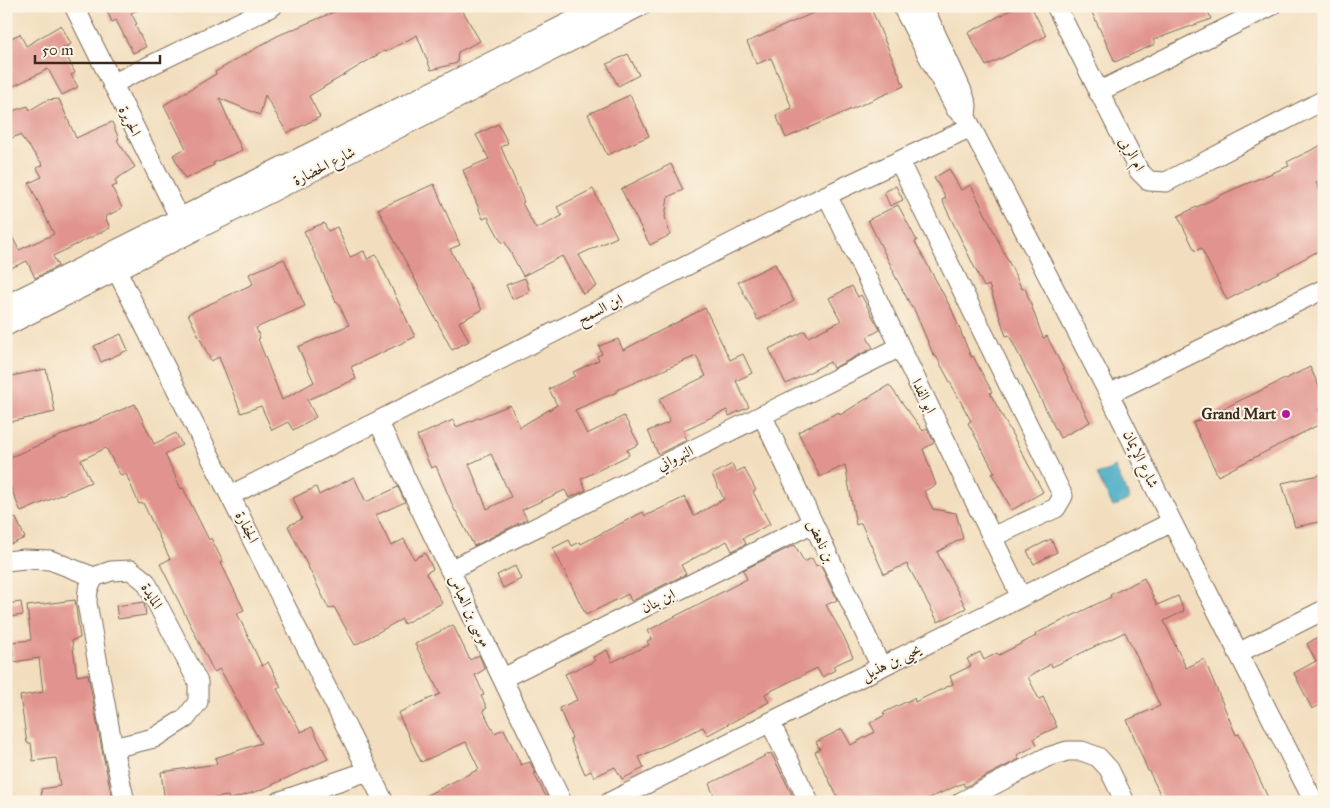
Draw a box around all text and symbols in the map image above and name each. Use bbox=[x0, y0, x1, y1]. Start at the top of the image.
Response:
scale bar bbox=[35, 32, 160, 64]
text: 50 m bbox=[42, 41, 74, 59]
street label: الحريرة bbox=[114, 103, 145, 140]
street label: ام الربى bbox=[1112, 134, 1149, 176]
street label: شارع الحضارة bbox=[290, 143, 360, 193]
street label: ابن السمح bbox=[574, 290, 628, 333]
street label: ابو الفدا bbox=[908, 376, 940, 416]
place label: Grand Mart bbox=[1201, 405, 1277, 423]
marker: Grand Mart bbox=[1280, 408, 1292, 420]
street label: شارع الإيمان bbox=[1116, 427, 1163, 493]
street label: النهرواني bbox=[654, 442, 697, 477]
street label: الجفارة bbox=[231, 508, 263, 546]
street label: بن ناهض bbox=[802, 517, 839, 566]
street label: موسى بن العباس bbox=[443, 572, 495, 651]
street label: المايدة bbox=[137, 580, 167, 612]
street label: ابن بنان bbox=[638, 585, 678, 617]
street label: يحيى بن هذيل bbox=[858, 640, 926, 688]

